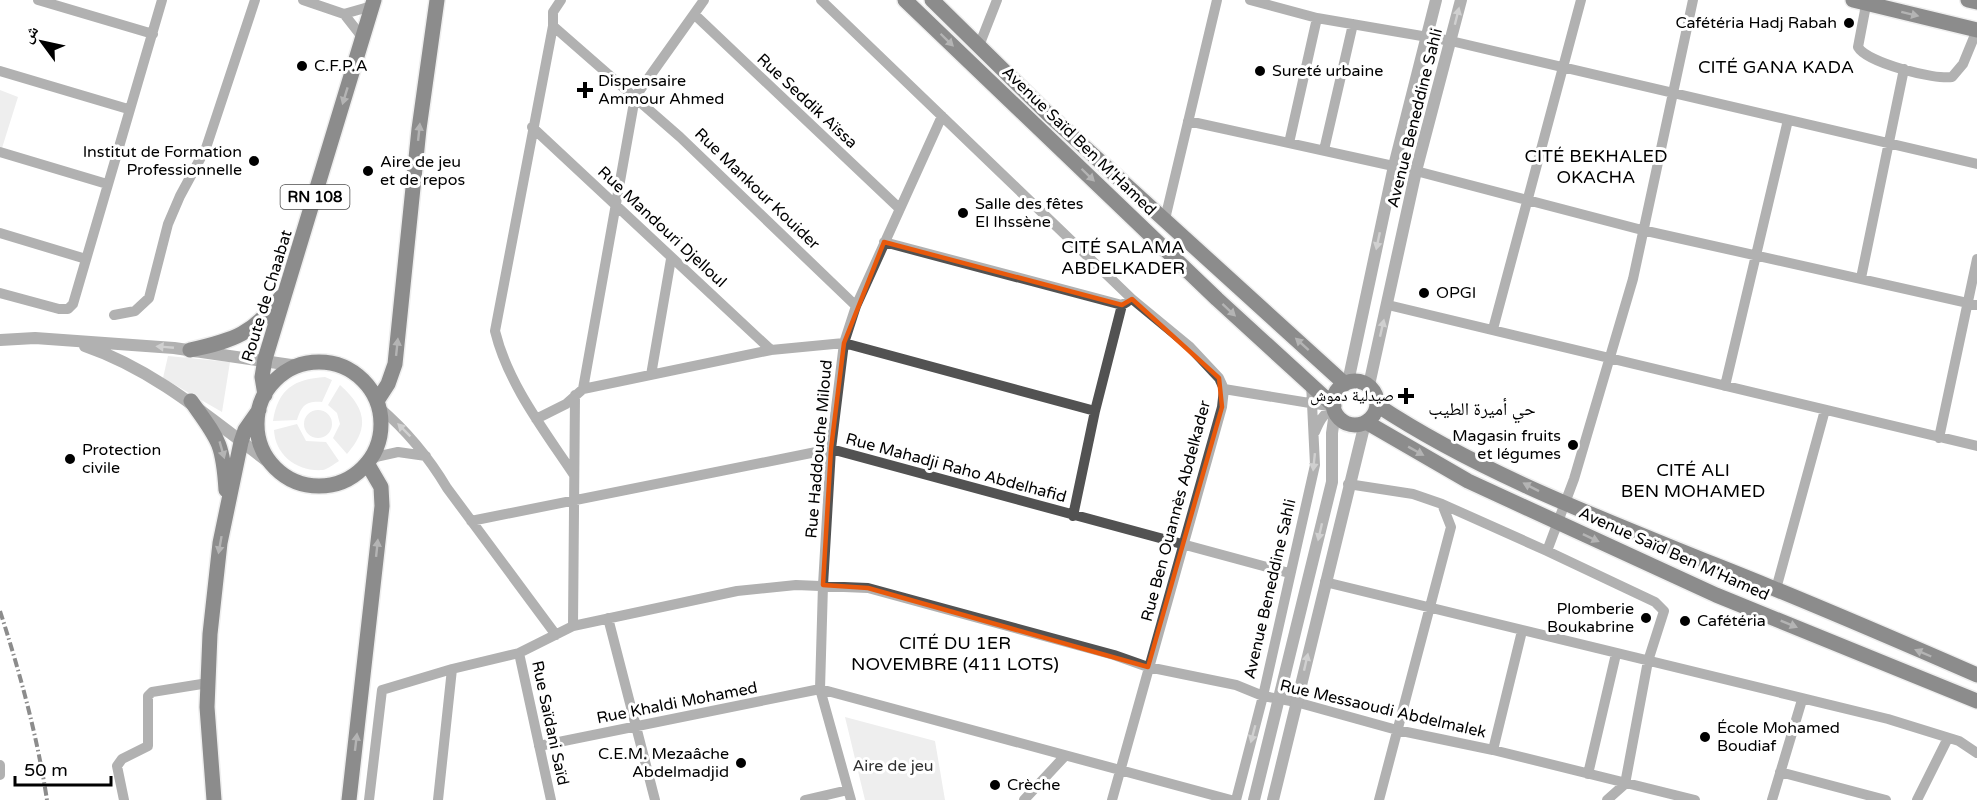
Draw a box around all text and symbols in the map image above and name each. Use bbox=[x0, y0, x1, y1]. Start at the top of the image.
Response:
one-way arrow bbox=[1453, 7, 1462, 25]
one-way arrow bbox=[1901, 9, 1919, 19]
north arrow bbox=[12, 12, 72, 72]
place label: Cafétéria Hadj Rabah bbox=[1675, 13, 1837, 33]
marker: Cafétéria Hadj Rabah bbox=[1842, 16, 1856, 30]
text: ش bbox=[17, 22, 43, 47]
street label: Avenue Beneddine Sahli bbox=[1383, 26, 1447, 210]
one-way arrow bbox=[940, 33, 954, 47]
street label: Rue Seddik Aïssa bbox=[752, 49, 862, 153]
place label: C.F.P.A bbox=[314, 56, 368, 76]
district label: CITÉ GANA KADA bbox=[1698, 56, 1854, 78]
marker: C.F.P.A bbox=[295, 59, 309, 73]
place label: Sureté urbaine bbox=[1272, 61, 1383, 81]
street label: Avenue Saïd Ben M'Hamed bbox=[998, 62, 1160, 220]
marker: Sureté urbaine bbox=[1253, 64, 1267, 78]
place label: Dispensaire Ammour Ahmed bbox=[598, 71, 724, 109]
marker: Dispensaire Ammour Ahmed bbox=[576, 81, 594, 99]
one-way arrow bbox=[340, 87, 349, 105]
one-way arrow bbox=[414, 123, 423, 142]
street label: Rue Mankour Kouider bbox=[690, 124, 824, 255]
place label: Institut de Formation Professionnelle bbox=[83, 142, 242, 180]
district label: CITÉ BEKHALED OKACHA bbox=[1524, 145, 1668, 188]
place label: Aire de jeu et de repos bbox=[380, 152, 465, 190]
marker: Institut de Formation Professionnelle bbox=[247, 154, 261, 168]
street label: Rue Mandouri Djelloul bbox=[593, 162, 731, 292]
marker: Aire de jeu et de repos bbox=[361, 164, 375, 178]
one-way arrow bbox=[1081, 168, 1096, 182]
road number: RN 108 bbox=[280, 185, 350, 209]
place label: Salle des fêtes El Ihssène bbox=[975, 194, 1083, 232]
marker: Salle des fêtes El Ihssène bbox=[956, 206, 970, 220]
street label: Route de Chaabat bbox=[237, 227, 297, 365]
one-way arrow bbox=[1373, 231, 1382, 250]
district label: CITÉ SALAMA ABDELKADER bbox=[1061, 236, 1185, 279]
place label: OPGI bbox=[1436, 283, 1476, 303]
marker: OPGI bbox=[1417, 286, 1431, 300]
one-way arrow bbox=[1222, 303, 1237, 317]
one-way arrow bbox=[1378, 319, 1387, 338]
one-way arrow bbox=[392, 338, 402, 357]
one-way arrow bbox=[1295, 338, 1310, 351]
one-way arrow bbox=[155, 342, 174, 352]
street label: Rue Haddouche Miloud bbox=[801, 359, 837, 539]
place label: صيدلية دموش bbox=[1310, 386, 1394, 406]
marker: صيدلية دموش bbox=[1399, 389, 1413, 403]
street label: Rue Ben Ouannès Abdelkader bbox=[1137, 397, 1215, 624]
district label: حي أميرة الطيب bbox=[1428, 398, 1536, 424]
one-way arrow bbox=[398, 423, 412, 437]
place label: Magasin fruits et légumes bbox=[1452, 426, 1561, 464]
street label: Rue Mahadji Raho Abdelhafid bbox=[843, 429, 1069, 507]
marker: Magasin fruits et légumes bbox=[1566, 438, 1580, 452]
place label: Protection civile bbox=[82, 440, 161, 478]
one-way arrow bbox=[217, 441, 227, 459]
one-way arrow bbox=[1408, 446, 1424, 457]
marker: Protection civile bbox=[63, 452, 77, 466]
one-way arrow bbox=[1309, 453, 1319, 472]
district label: CITÉ ALI BEN MOHAMED bbox=[1621, 459, 1765, 502]
one-way arrow bbox=[1522, 483, 1539, 492]
street label: Avenue Beneddine Sahli bbox=[1240, 497, 1300, 681]
street label: Avenue Saïd Ben M'Hamed bbox=[1576, 503, 1772, 605]
one-way arrow bbox=[1315, 523, 1324, 542]
one-way arrow bbox=[1582, 533, 1599, 542]
one-way arrow bbox=[215, 535, 224, 554]
one-way arrow bbox=[373, 539, 382, 558]
place label: Plomberie Boukabrine bbox=[1547, 599, 1634, 637]
marker: Plomberie Boukabrine bbox=[1639, 611, 1653, 625]
place label: Cafétéria bbox=[1697, 611, 1766, 631]
marker: Cafétéria bbox=[1678, 614, 1692, 628]
one-way arrow bbox=[1780, 620, 1798, 629]
district label: CITÉ DU 1ER NOVEMBRE (411 LOTS) bbox=[851, 632, 1059, 675]
one-way arrow bbox=[1914, 648, 1932, 657]
one-way arrow bbox=[1302, 652, 1312, 671]
street label: Rue Saïdani Saïd bbox=[527, 659, 573, 787]
street label: Rue Messaoudi Abdelmalek bbox=[1278, 675, 1488, 743]
street label: Rue Khaldi Mohamed bbox=[595, 678, 759, 728]
place label: École Mohamed Boudiaf bbox=[1717, 718, 1840, 756]
one-way arrow bbox=[1248, 725, 1258, 744]
marker: École Mohamed Boudiaf bbox=[1698, 730, 1712, 744]
one-way arrow bbox=[351, 732, 361, 751]
place label: C.E.M. Mezaâche Abdelmadjid bbox=[598, 744, 729, 782]
scale bar bbox=[15, 749, 111, 787]
marker: C.E.M. Mezaâche Abdelmadjid bbox=[734, 756, 748, 770]
park label: Aire de jeu bbox=[852, 756, 934, 776]
text: 50 m bbox=[24, 759, 68, 781]
place label: Crèche bbox=[1007, 775, 1060, 795]
marker: Crèche bbox=[988, 778, 1002, 792]

